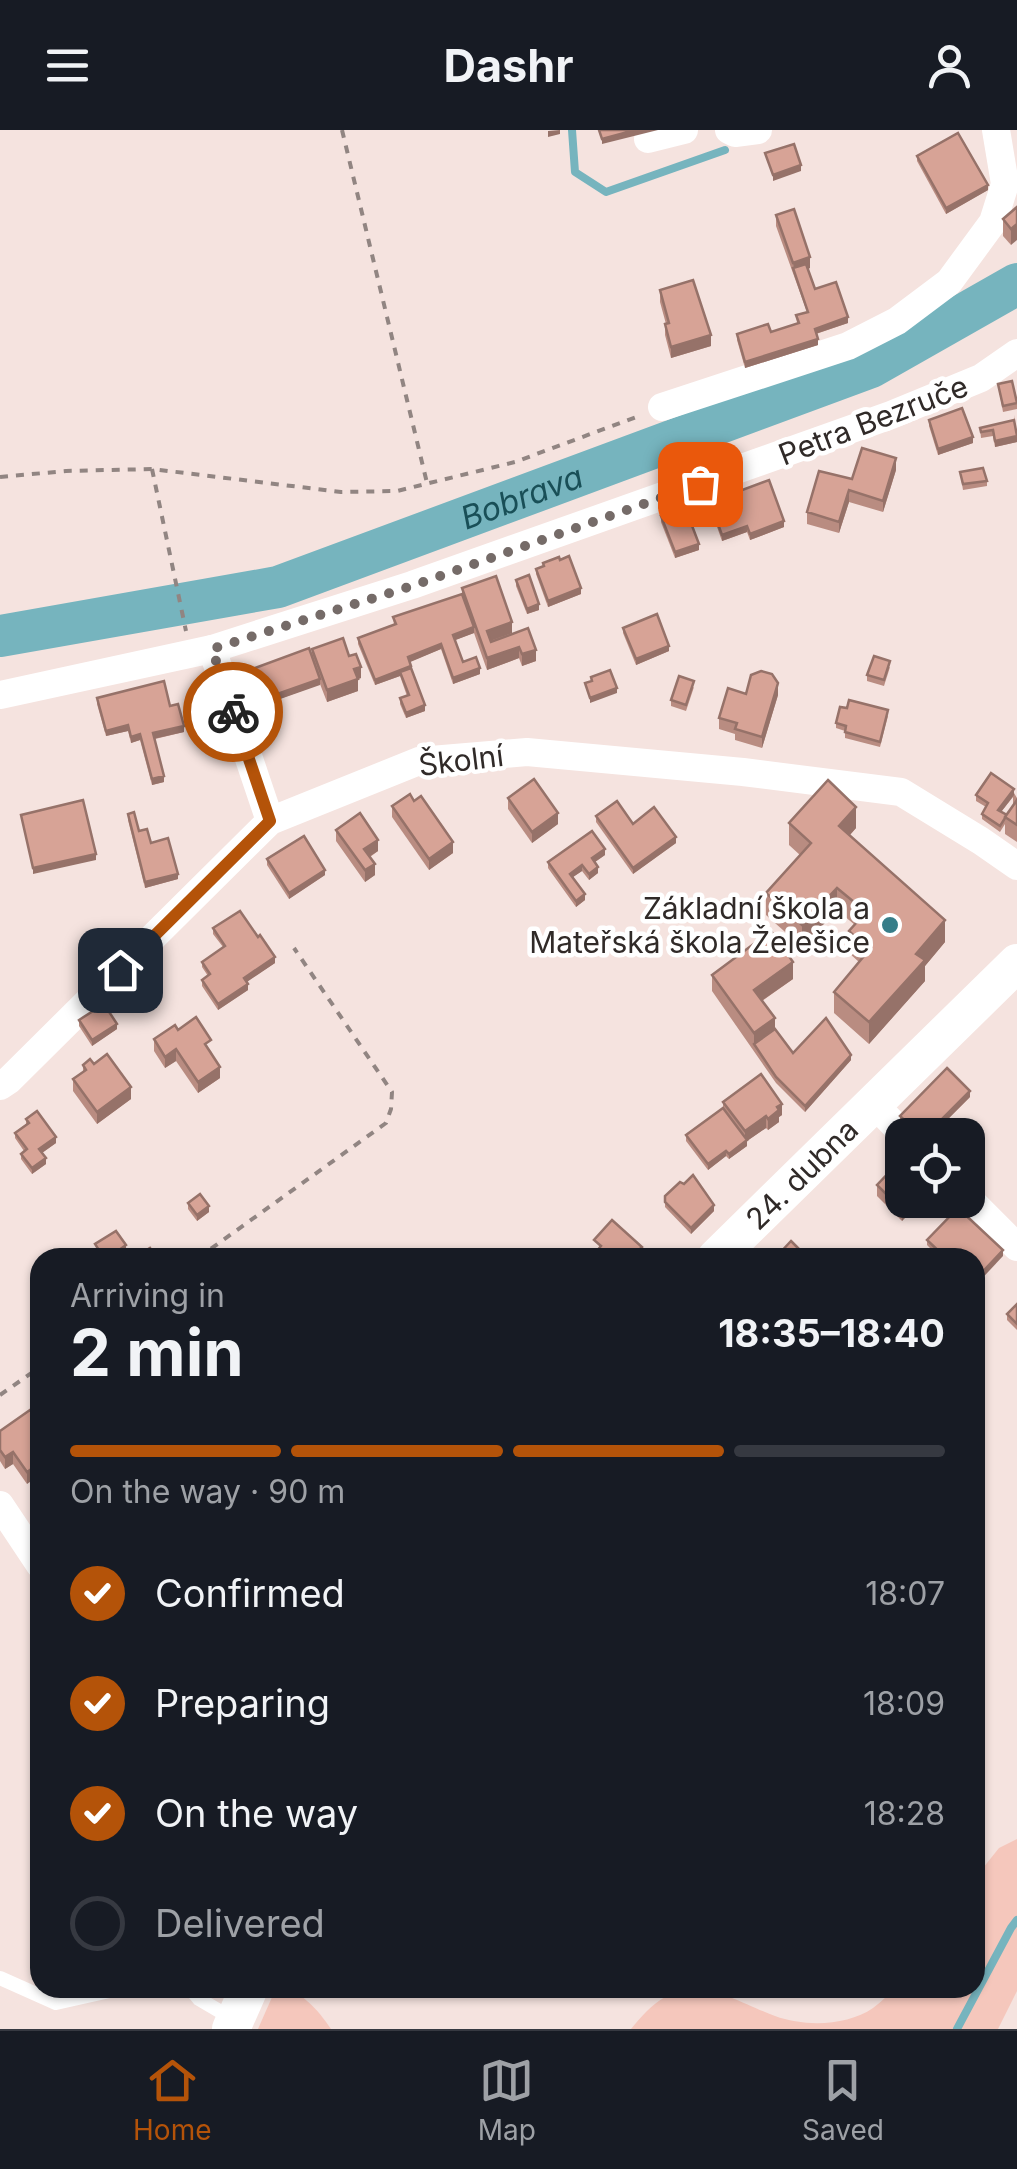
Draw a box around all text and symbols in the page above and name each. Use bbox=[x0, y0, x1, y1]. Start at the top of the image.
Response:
icon: menu bbox=[40, 38, 95, 93]
text: Dashr bbox=[443, 38, 574, 93]
icon: person bbox=[922, 38, 977, 93]
street label: Petra Bezruče bbox=[773, 367, 973, 473]
pin bbox=[658, 442, 743, 527]
water label: Bobrava bbox=[455, 456, 588, 537]
icon: bag bbox=[673, 457, 728, 512]
courier bbox=[183, 662, 283, 762]
icon: bike bbox=[206, 685, 261, 740]
street label: Školní bbox=[416, 737, 506, 783]
place label: Základní škola a Mateřská škola Želešice bbox=[529, 890, 870, 960]
marker: Základní škola a Mateřská škola Želešice bbox=[879, 914, 901, 936]
pin bbox=[78, 928, 163, 1013]
icon: home bbox=[93, 943, 148, 998]
street label: 24. dubna bbox=[738, 1111, 865, 1237]
map controls bbox=[885, 1118, 985, 1218]
button: locate bbox=[885, 1118, 985, 1218]
text: Arriving in bbox=[70, 1276, 225, 1315]
text: 18:35–18:40 bbox=[718, 1310, 945, 1356]
text: 2 min bbox=[70, 1313, 244, 1392]
text: On the way · 90 m bbox=[70, 1472, 345, 1511]
icon: check bbox=[70, 1566, 125, 1621]
text: Confirmed bbox=[155, 1570, 345, 1616]
text: 18:07 bbox=[865, 1574, 945, 1613]
icon: check bbox=[70, 1676, 125, 1731]
text: Preparing bbox=[155, 1680, 330, 1726]
text: 18:09 bbox=[863, 1684, 945, 1723]
icon: check bbox=[70, 1786, 125, 1841]
text: On the way bbox=[155, 1790, 358, 1836]
text: 18:28 bbox=[864, 1794, 945, 1833]
text: Delivered bbox=[155, 1900, 325, 1946]
tab: Home bbox=[133, 2053, 212, 2147]
tab: Map bbox=[478, 2053, 536, 2147]
tab: Saved bbox=[802, 2053, 884, 2147]

